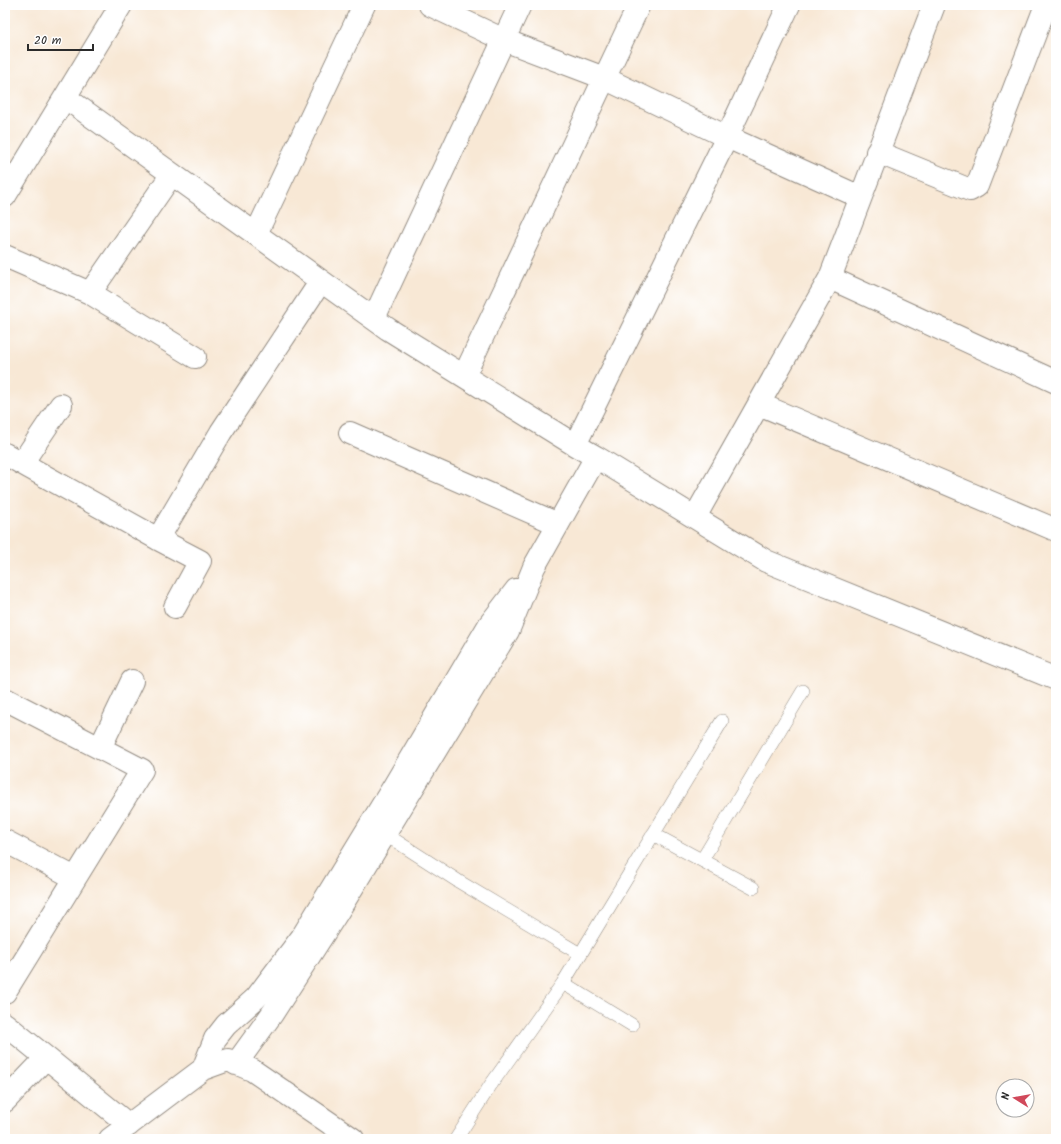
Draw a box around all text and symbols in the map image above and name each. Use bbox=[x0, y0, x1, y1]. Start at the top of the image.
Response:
scale bar bbox=[28, 26, 93, 52]
text: 20 m bbox=[34, 31, 62, 50]
north arrow bbox=[995, 1078, 1035, 1118]
text: N bbox=[997, 1091, 1016, 1101]

